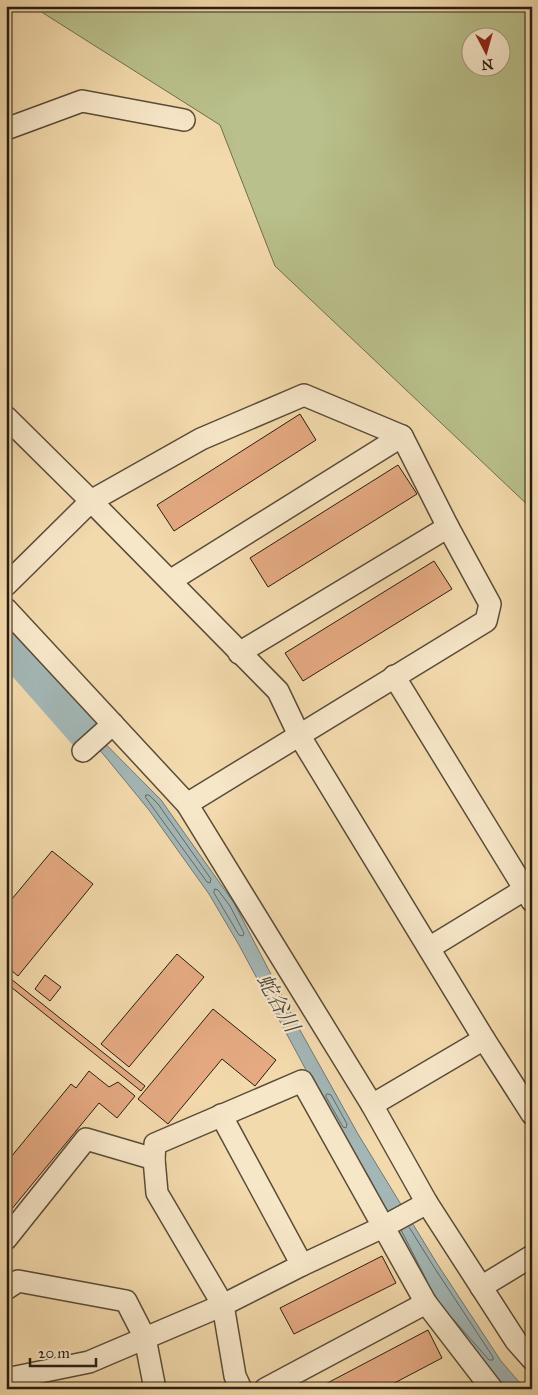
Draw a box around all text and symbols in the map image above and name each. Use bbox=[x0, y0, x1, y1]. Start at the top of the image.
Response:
north arrow bbox=[460, 28, 510, 78]
text: N bbox=[480, 55, 494, 74]
water label: 蛇谷川 bbox=[251, 969, 306, 1039]
scale bar bbox=[30, 1335, 96, 1367]
text: 20 m bbox=[38, 1344, 70, 1362]

